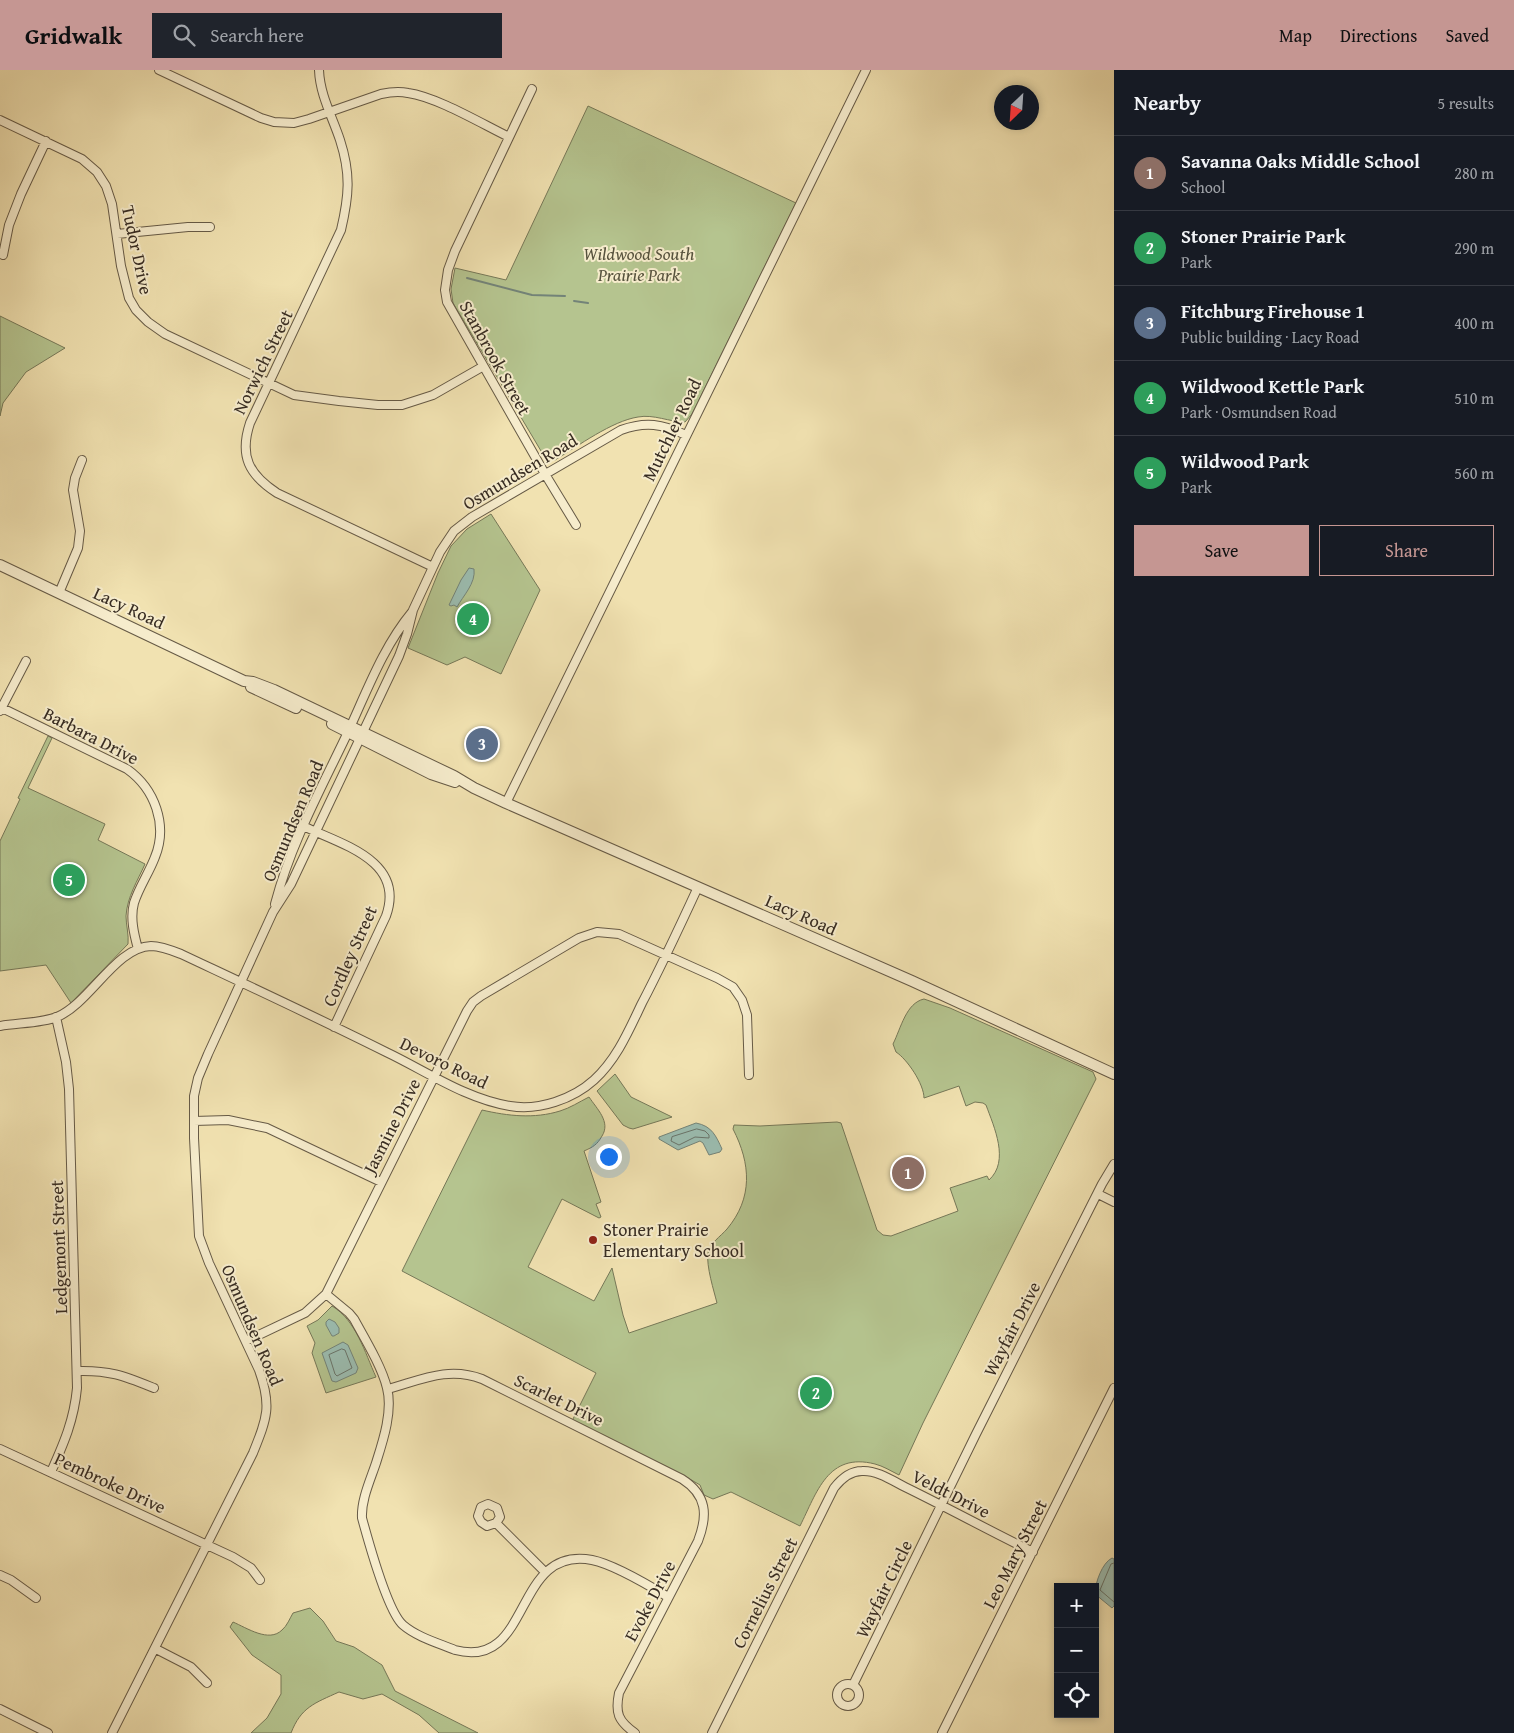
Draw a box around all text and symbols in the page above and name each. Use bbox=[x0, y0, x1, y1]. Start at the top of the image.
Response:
search box bbox=[152, 13, 502, 58]
text: Gridwalk bbox=[25, 18, 122, 53]
icon: search bbox=[170, 21, 198, 49]
text: Search here bbox=[210, 21, 304, 49]
text: Map bbox=[1279, 22, 1312, 49]
text: Directions bbox=[1340, 22, 1417, 49]
text: Saved bbox=[1445, 22, 1489, 49]
north arrow bbox=[994, 85, 1039, 130]
text: Nearby bbox=[1134, 87, 1201, 118]
text: 5 results bbox=[1437, 91, 1494, 115]
text: Savanna Oaks Middle School bbox=[1181, 147, 1420, 175]
text: 1 bbox=[1146, 161, 1154, 185]
text: 280 m bbox=[1454, 161, 1494, 185]
text: School bbox=[1181, 175, 1225, 199]
street label: Tudor Drive bbox=[115, 203, 160, 297]
text: Stoner Prairie Park bbox=[1181, 222, 1345, 250]
text: 2 bbox=[1146, 236, 1154, 260]
text: 290 m bbox=[1454, 236, 1494, 260]
park label: Wildwood South Prairie Park bbox=[584, 240, 694, 288]
text: Park bbox=[1181, 250, 1212, 274]
street label: Stanbrook Street bbox=[453, 296, 538, 421]
text: Fitchburg Firehouse 1 bbox=[1181, 297, 1365, 325]
street label: Norwich Street bbox=[226, 304, 300, 419]
text: 3 bbox=[1146, 311, 1154, 335]
text: 400 m bbox=[1454, 311, 1494, 335]
text: Public building · Lacy Road bbox=[1181, 325, 1359, 349]
text: Wildwood Kettle Park bbox=[1181, 372, 1364, 400]
street label: Mutchler Road bbox=[635, 374, 708, 486]
text: 4 bbox=[1146, 386, 1154, 410]
text: 510 m bbox=[1454, 386, 1494, 410]
text: Park · Osmundsen Road bbox=[1181, 400, 1337, 424]
street label: Osmundsen Road bbox=[457, 426, 583, 517]
text: Wildwood Park bbox=[1181, 447, 1309, 475]
text: 5 bbox=[1146, 461, 1154, 485]
text: 560 m bbox=[1454, 461, 1494, 485]
text: Park bbox=[1181, 475, 1212, 499]
button: Save bbox=[1134, 525, 1309, 576]
button: Share bbox=[1319, 525, 1494, 576]
street label: Lacy Road bbox=[89, 579, 170, 636]
pin: 4 bbox=[457, 600, 489, 638]
street label: Barbara Drive bbox=[39, 700, 144, 771]
pin: 3 bbox=[466, 725, 498, 763]
street label: Osmundsen Road bbox=[255, 756, 330, 886]
pin: 5 bbox=[53, 861, 85, 899]
street label: Lacy Road bbox=[761, 887, 842, 942]
street label: Cordley Street bbox=[315, 900, 384, 1011]
street label: Devoro Road bbox=[396, 1030, 493, 1096]
street label: Jasmine Drive bbox=[355, 1073, 427, 1180]
your location bbox=[596, 1144, 622, 1170]
pin: 1 bbox=[892, 1154, 924, 1192]
street label: Ledgemont Street bbox=[43, 1179, 74, 1314]
place label: Stoner Prairie Elementary School bbox=[603, 1216, 744, 1264]
marker: Stoner Prairie Elementary School bbox=[587, 1234, 599, 1246]
street label: Osmundsen Road bbox=[215, 1260, 290, 1390]
street label: Wayfair Drive bbox=[976, 1277, 1047, 1381]
street label: Scarlet Drive bbox=[510, 1366, 609, 1433]
pin: 2 bbox=[800, 1374, 832, 1412]
street label: Pembroke Drive bbox=[50, 1445, 170, 1520]
street label: Veldt Drive bbox=[907, 1462, 995, 1525]
street label: Leo Mary Street bbox=[975, 1494, 1054, 1613]
street label: Cornelius Street bbox=[725, 1532, 804, 1653]
street label: Wayfair Circle bbox=[848, 1535, 919, 1642]
street label: Evoke Drive bbox=[617, 1555, 682, 1646]
map controls bbox=[1054, 1583, 1099, 1718]
button: + bbox=[1054, 1583, 1099, 1628]
button: − bbox=[1054, 1628, 1099, 1673]
button: locate bbox=[1054, 1673, 1099, 1718]

